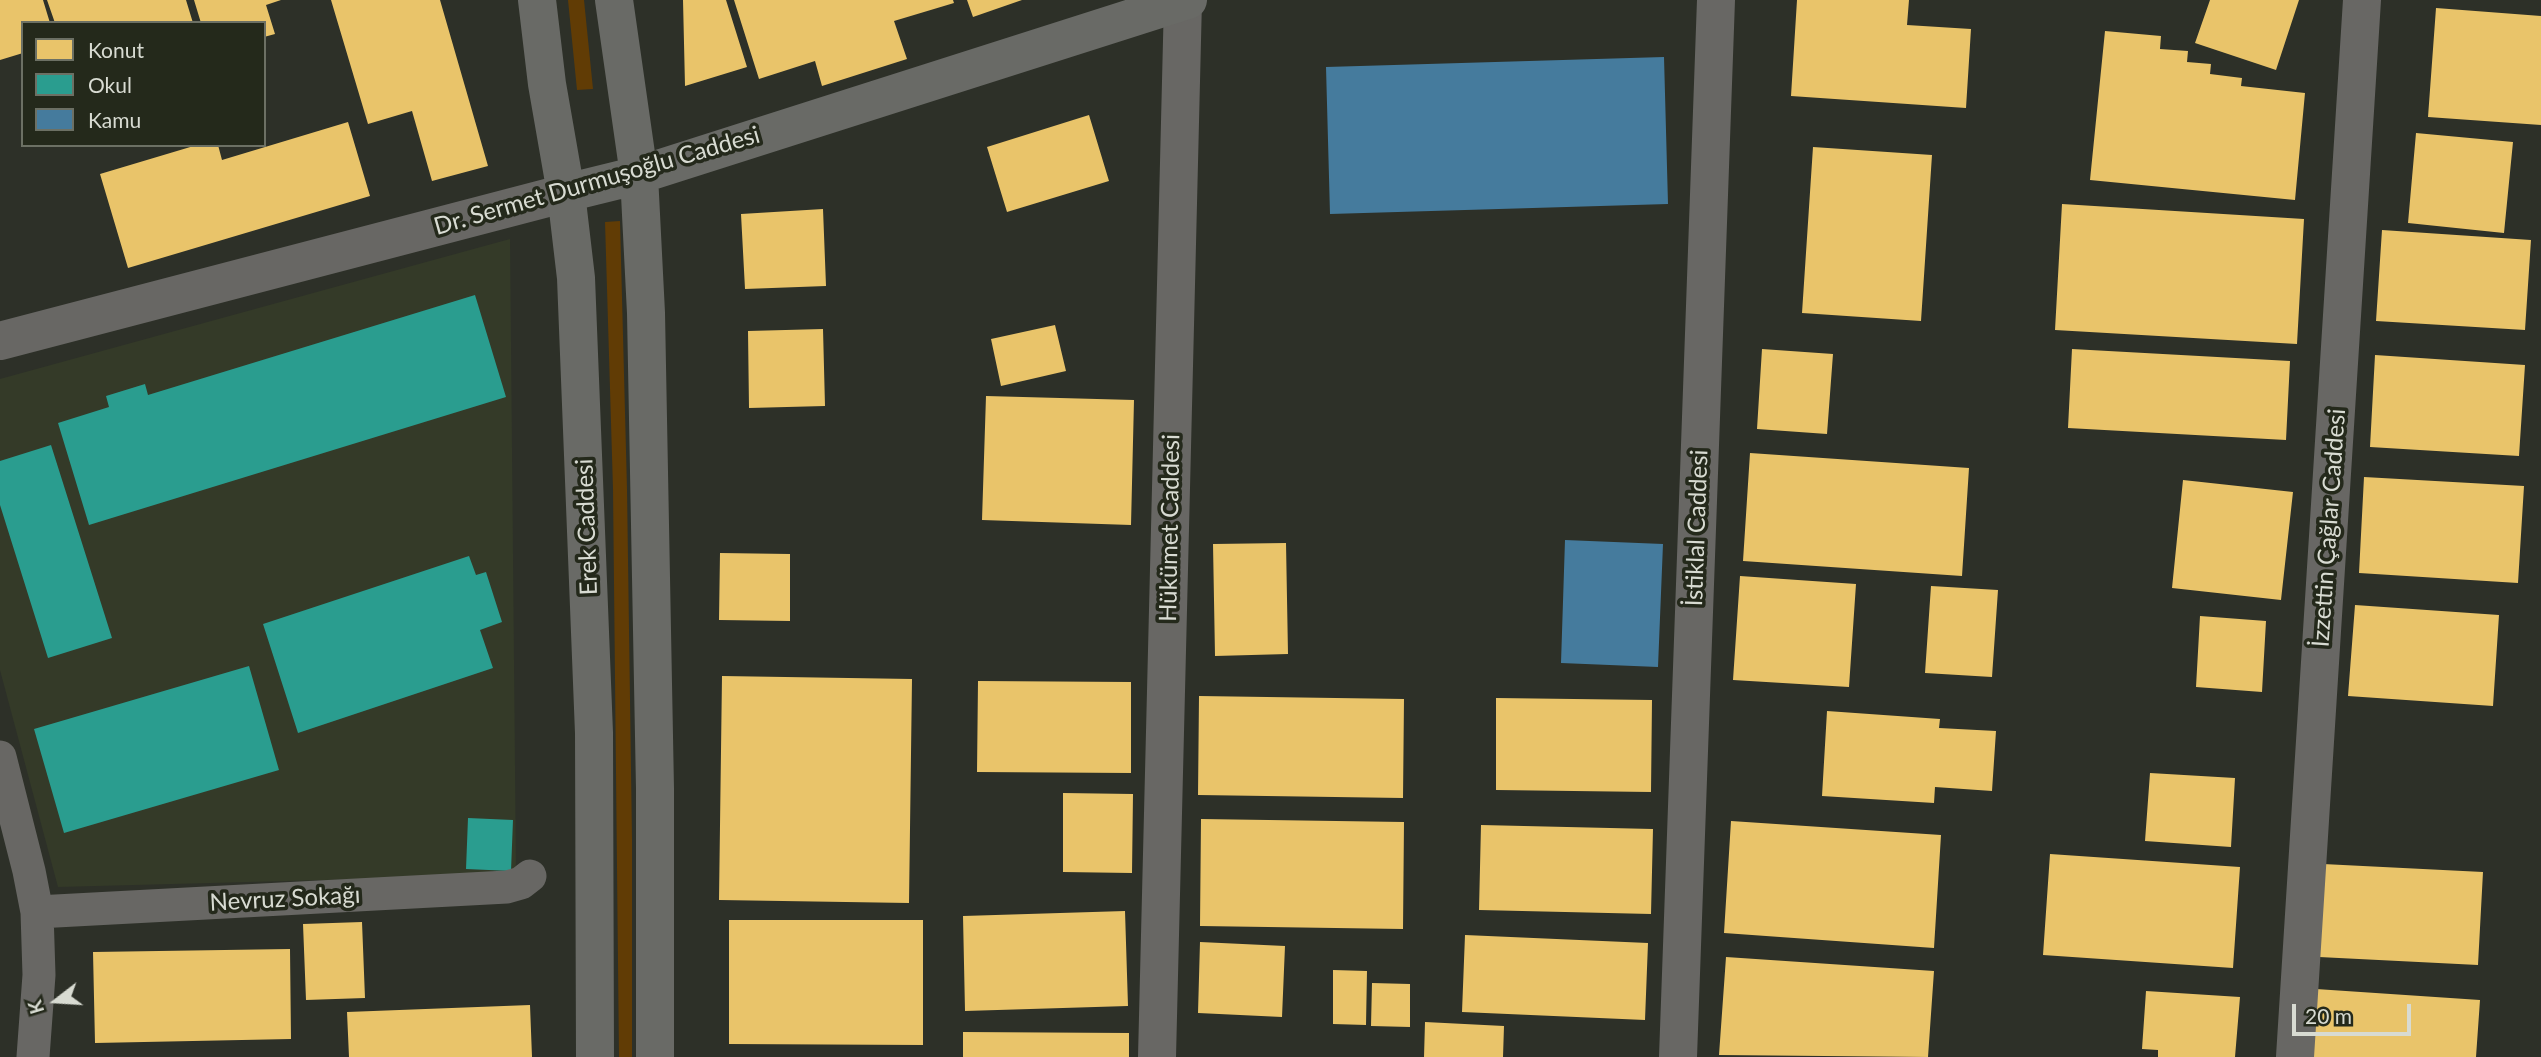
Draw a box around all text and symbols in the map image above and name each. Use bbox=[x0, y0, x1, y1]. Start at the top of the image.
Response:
legend bbox=[21, 21, 266, 147]
text: Konut bbox=[88, 37, 144, 62]
text: Okul bbox=[88, 72, 132, 97]
text: Kamu bbox=[88, 107, 141, 132]
street label: Dr. Sermet Durmuşoğlu Caddesi bbox=[431, 121, 763, 241]
street label: İzzettin Çağlar Caddesi bbox=[2306, 408, 2352, 648]
street label: Hükümet Caddesi bbox=[1154, 434, 1186, 622]
street label: İstiklal Caddesi bbox=[1680, 449, 1714, 607]
street label: Erek Caddesi bbox=[570, 458, 604, 596]
street label: Nevruz Sokağı bbox=[209, 881, 361, 917]
north arrow bbox=[21, 966, 91, 1036]
scale bar bbox=[2296, 990, 2415, 1034]
text: K bbox=[23, 998, 48, 1017]
text: 20 m bbox=[2305, 1003, 2352, 1028]

